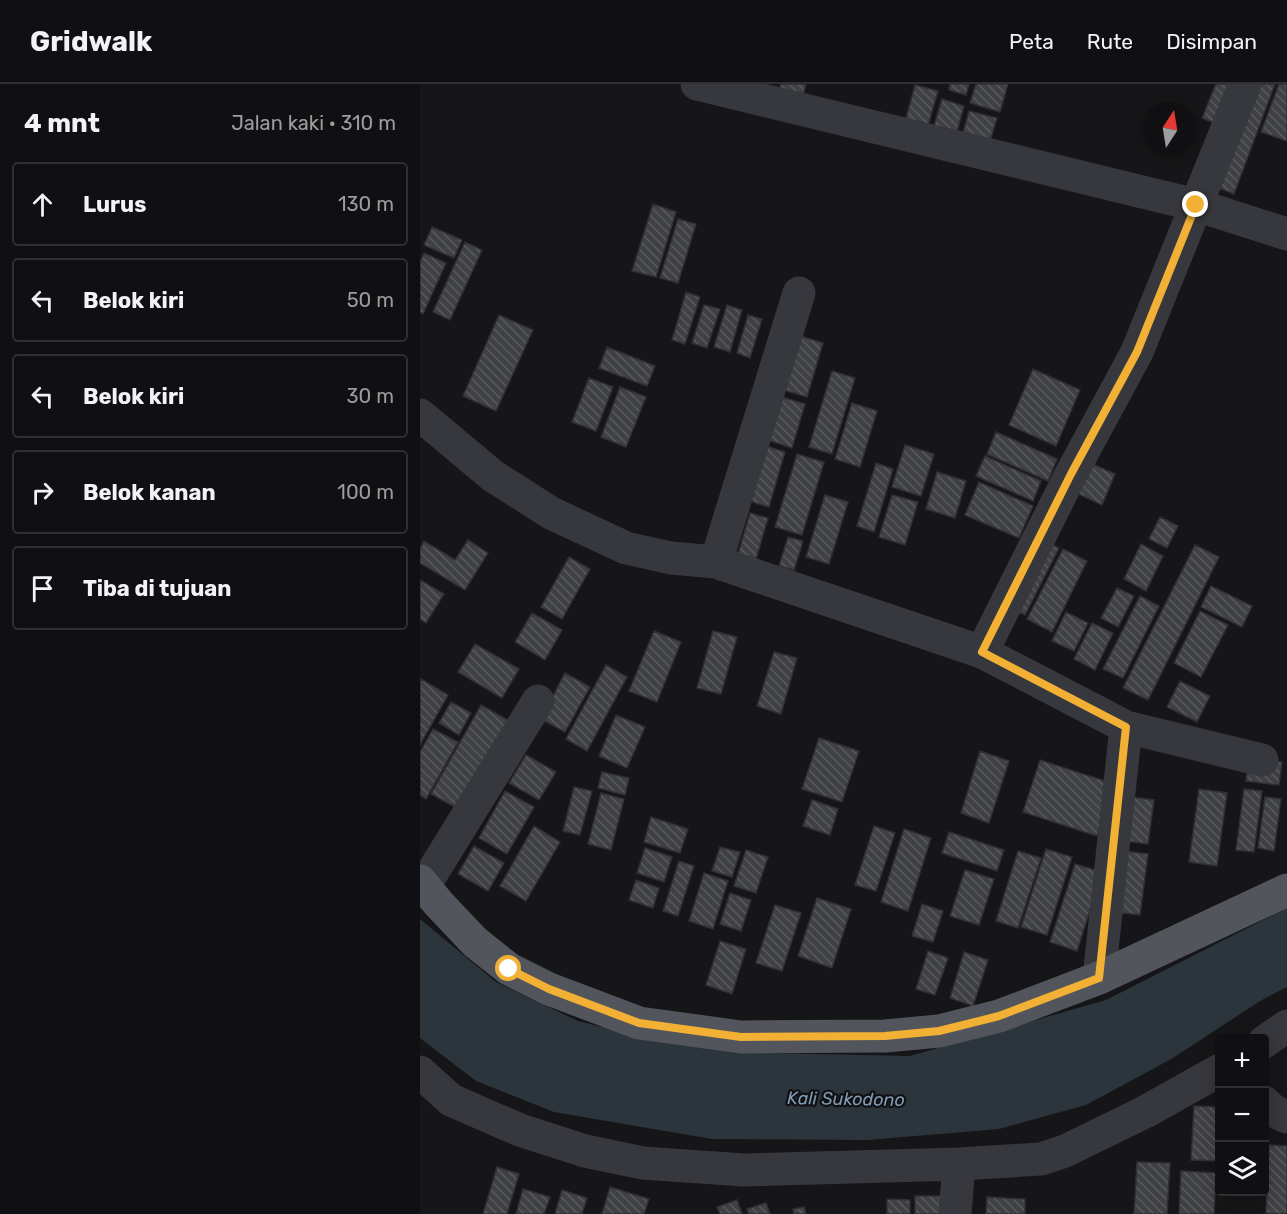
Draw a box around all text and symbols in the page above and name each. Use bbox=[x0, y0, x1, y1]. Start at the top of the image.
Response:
text: Gridwalk bbox=[30, 25, 152, 58]
text: Peta bbox=[1009, 29, 1054, 54]
text: Rute bbox=[1087, 29, 1133, 54]
text: Disimpan bbox=[1166, 29, 1257, 54]
north arrow bbox=[1143, 102, 1197, 156]
text: 4 mnt bbox=[24, 108, 100, 139]
text: Jalan kaki · 310 m bbox=[231, 111, 396, 135]
icon: ahead bbox=[26, 188, 59, 221]
text: Lurus bbox=[83, 191, 146, 218]
route end bbox=[1182, 191, 1208, 217]
text: 130 m bbox=[338, 192, 394, 216]
icon: left bbox=[26, 284, 59, 317]
text: Belok kiri bbox=[83, 287, 184, 314]
text: 50 m bbox=[347, 288, 394, 312]
icon: left bbox=[26, 380, 59, 413]
text: Belok kiri bbox=[83, 383, 184, 410]
text: 30 m bbox=[347, 384, 394, 408]
icon: right bbox=[26, 476, 59, 509]
text: Belok kanan bbox=[83, 479, 216, 506]
text: 100 m bbox=[337, 480, 394, 504]
icon: arrive bbox=[26, 572, 59, 605]
text: Tiba di tujuan bbox=[83, 575, 231, 602]
route start bbox=[495, 955, 521, 981]
map controls bbox=[1215, 1034, 1269, 1196]
button: + bbox=[1215, 1034, 1269, 1088]
water label: Kali Sukodono bbox=[787, 1087, 905, 1111]
button: − bbox=[1215, 1088, 1269, 1142]
button: layers bbox=[1215, 1142, 1269, 1196]

